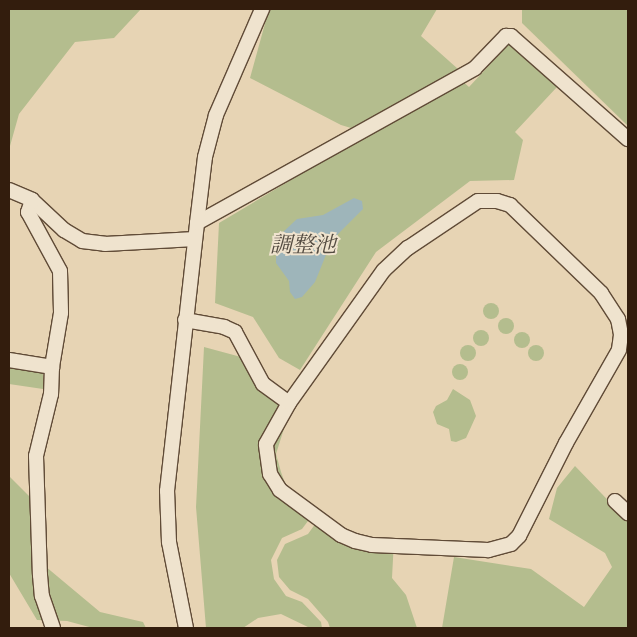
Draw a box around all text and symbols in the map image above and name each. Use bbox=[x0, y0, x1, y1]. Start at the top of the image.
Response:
water label: 調整池 bbox=[270, 233, 336, 259]

